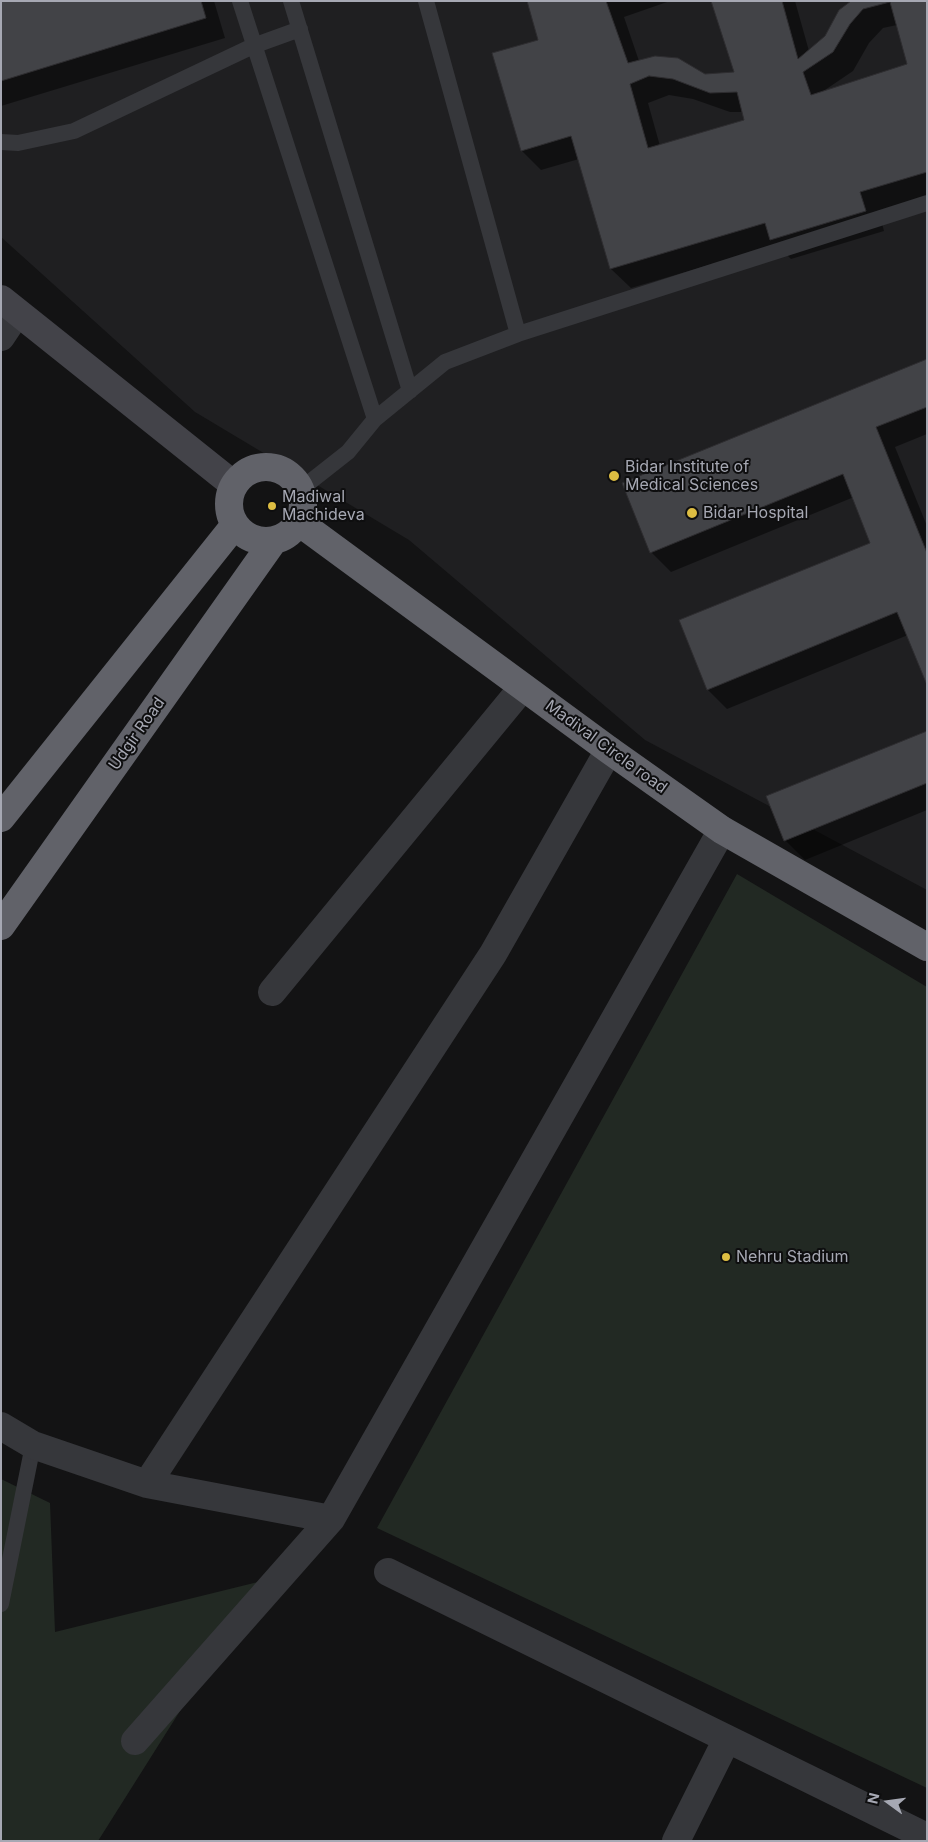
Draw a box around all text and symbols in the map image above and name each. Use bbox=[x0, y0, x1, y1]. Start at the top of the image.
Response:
place label: Bidar Institute of Medical Sciences bbox=[625, 457, 758, 495]
marker: Bidar Institute of Medical Sciences bbox=[607, 469, 621, 483]
place label: Madiwal Machideva bbox=[282, 487, 365, 525]
marker: Madiwal Machideva bbox=[266, 500, 278, 512]
place label: Bidar Hospital bbox=[703, 503, 808, 523]
marker: Bidar Hospital bbox=[685, 506, 699, 520]
street label: Udgir Road bbox=[105, 694, 169, 774]
street label: Madival Circle road bbox=[541, 696, 671, 798]
place label: Nehru Stadium bbox=[736, 1247, 849, 1267]
marker: Nehru Stadium bbox=[720, 1251, 732, 1263]
north arrow bbox=[863, 1777, 913, 1827]
text: N bbox=[863, 1791, 882, 1805]

